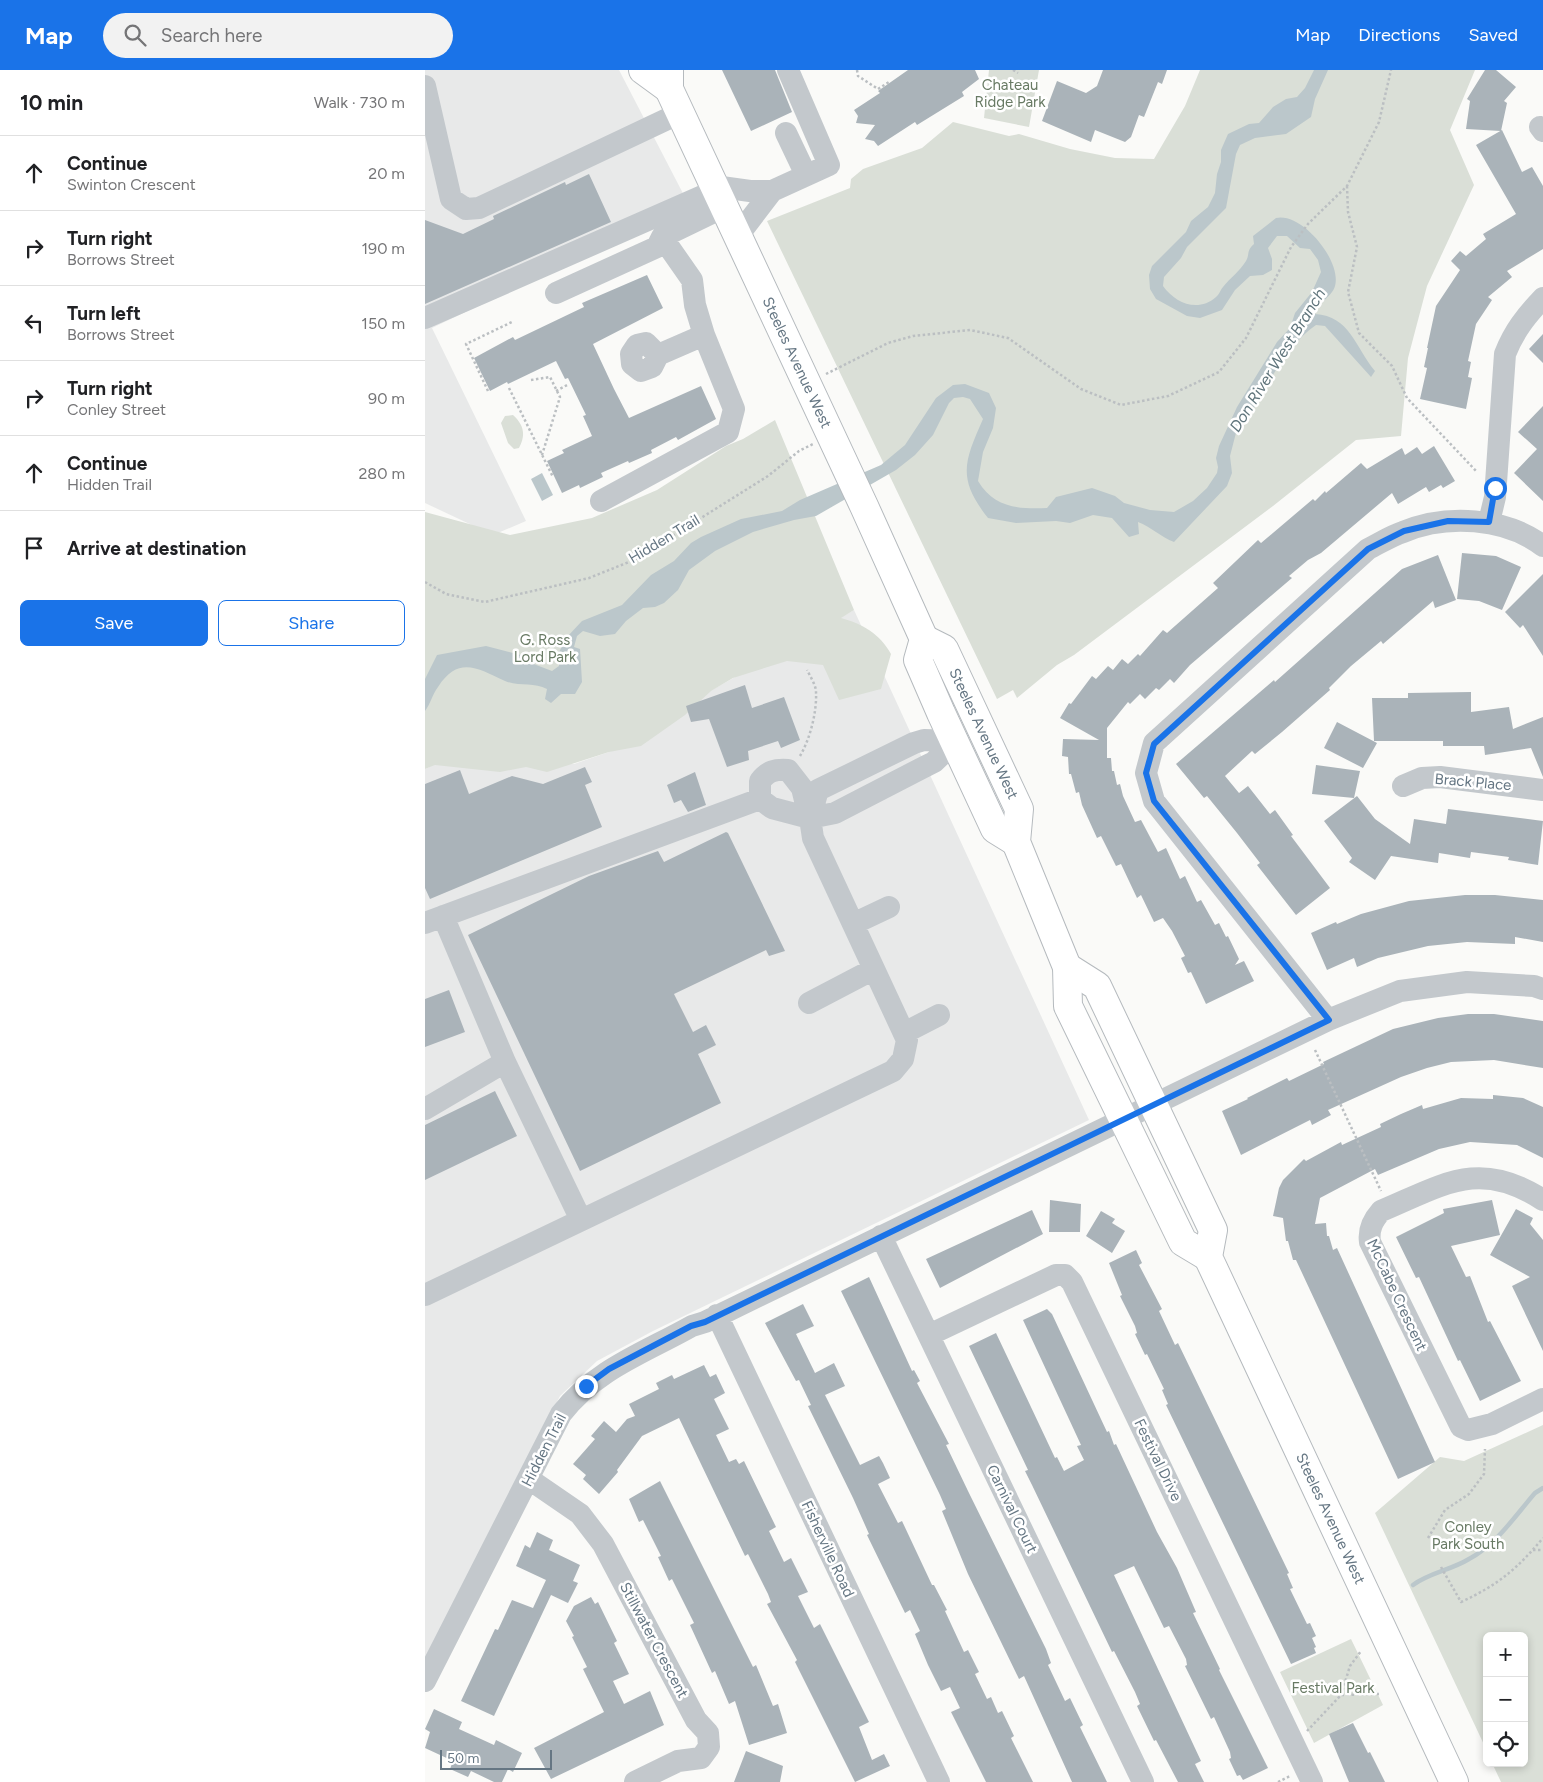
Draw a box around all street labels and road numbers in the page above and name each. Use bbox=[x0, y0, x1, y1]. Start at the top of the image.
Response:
street label: Steeles Avenue West bbox=[759, 294, 835, 431]
street label: Hidden Trail bbox=[625, 511, 703, 567]
street label: Steeles Avenue West bbox=[945, 665, 1022, 802]
street label: Brack Place bbox=[1434, 770, 1512, 794]
street label: McCabe Crescent bbox=[1363, 1236, 1431, 1354]
street label: Hidden Trail bbox=[518, 1410, 570, 1490]
street label: Festival Drive bbox=[1130, 1416, 1186, 1504]
street label: Steeles Avenue West bbox=[1292, 1450, 1369, 1587]
street label: Carnival Court bbox=[983, 1462, 1041, 1557]
street label: Fisherville Road bbox=[798, 1498, 858, 1600]
street label: Stillwater Crescent bbox=[616, 1579, 692, 1701]

